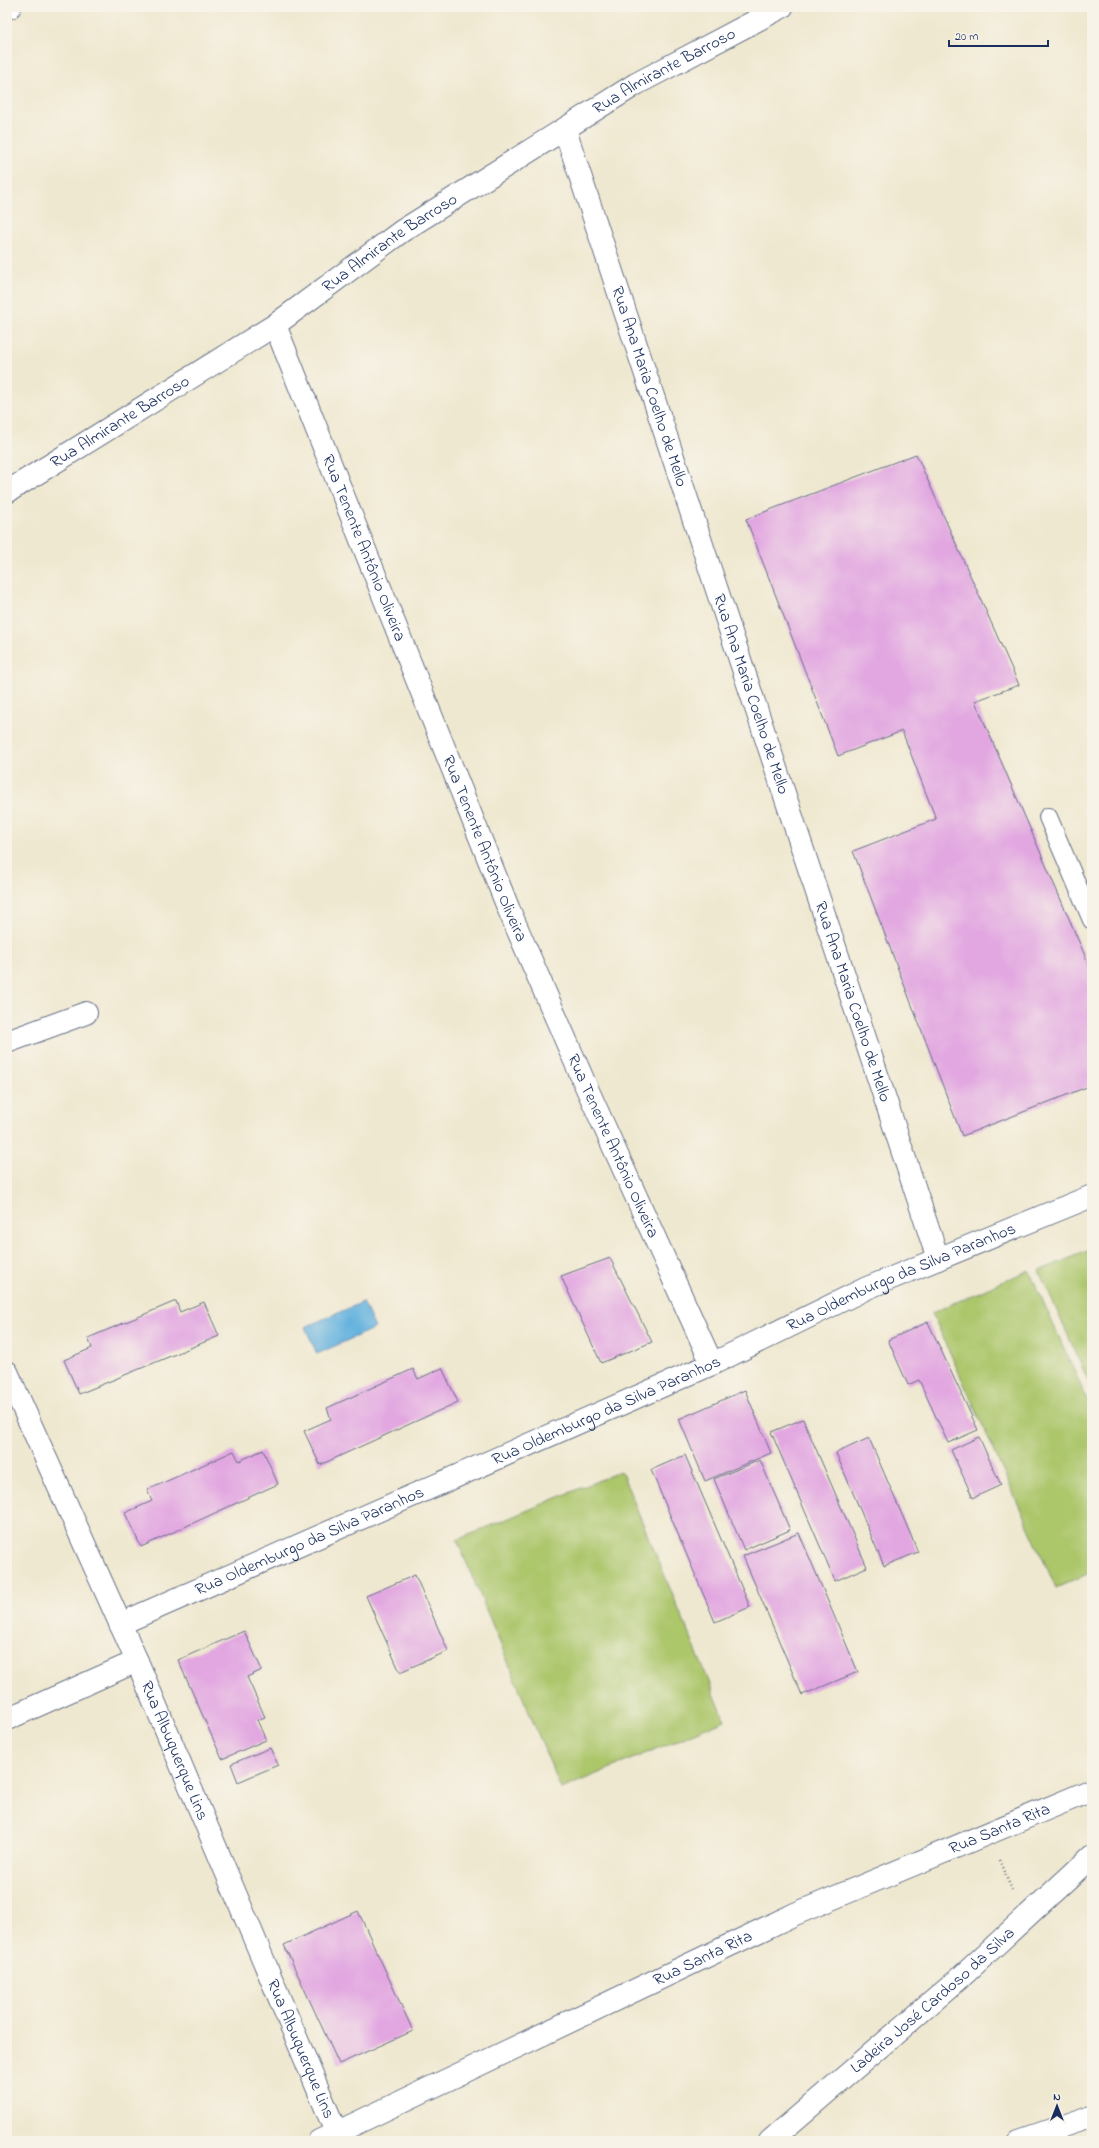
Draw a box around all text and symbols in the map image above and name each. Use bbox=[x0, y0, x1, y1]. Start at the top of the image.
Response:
street label: Rua Almirante Barroso bbox=[588, 21, 740, 121]
scale bar bbox=[949, 22, 1048, 48]
text: 20 m bbox=[955, 28, 978, 46]
street label: Rua Almirante Barroso bbox=[317, 187, 462, 299]
street label: Rua Ana Maria Coelho de Mello bbox=[605, 283, 695, 490]
street label: Rua Almirante Barroso bbox=[45, 369, 195, 475]
street label: Rua Tenente Antônio Oliveira bbox=[316, 451, 413, 645]
street label: Rua Ana Maria Coelho de Mello bbox=[707, 590, 796, 798]
street label: Rua Tenente Antônio Oliveira bbox=[436, 752, 534, 946]
street label: Rua Ana Maria Coelho de Mello bbox=[808, 898, 898, 1105]
street label: Rua Tenente Antônio Oliveira bbox=[561, 1050, 666, 1242]
street label: Rua Oldemburgo da Silva Paranhos bbox=[782, 1216, 1020, 1338]
street label: Rua Oldemburgo da Silva Paranhos bbox=[488, 1349, 725, 1472]
street label: Rua Oldemburgo da Silva Paranhos bbox=[191, 1479, 428, 1602]
street label: Rua Albuquerque Lins bbox=[134, 1677, 215, 1824]
street label: Rua Santa Rita bbox=[945, 1796, 1054, 1861]
street label: Ladeira José Cardoso da Silva bbox=[845, 1921, 1020, 2079]
street label: Rua Santa Rita bbox=[649, 1924, 757, 1992]
street label: Rua Albuquerque Lins bbox=[260, 1975, 341, 2123]
north arrow bbox=[1037, 2086, 1077, 2126]
text: N bbox=[1053, 2089, 1061, 2105]

